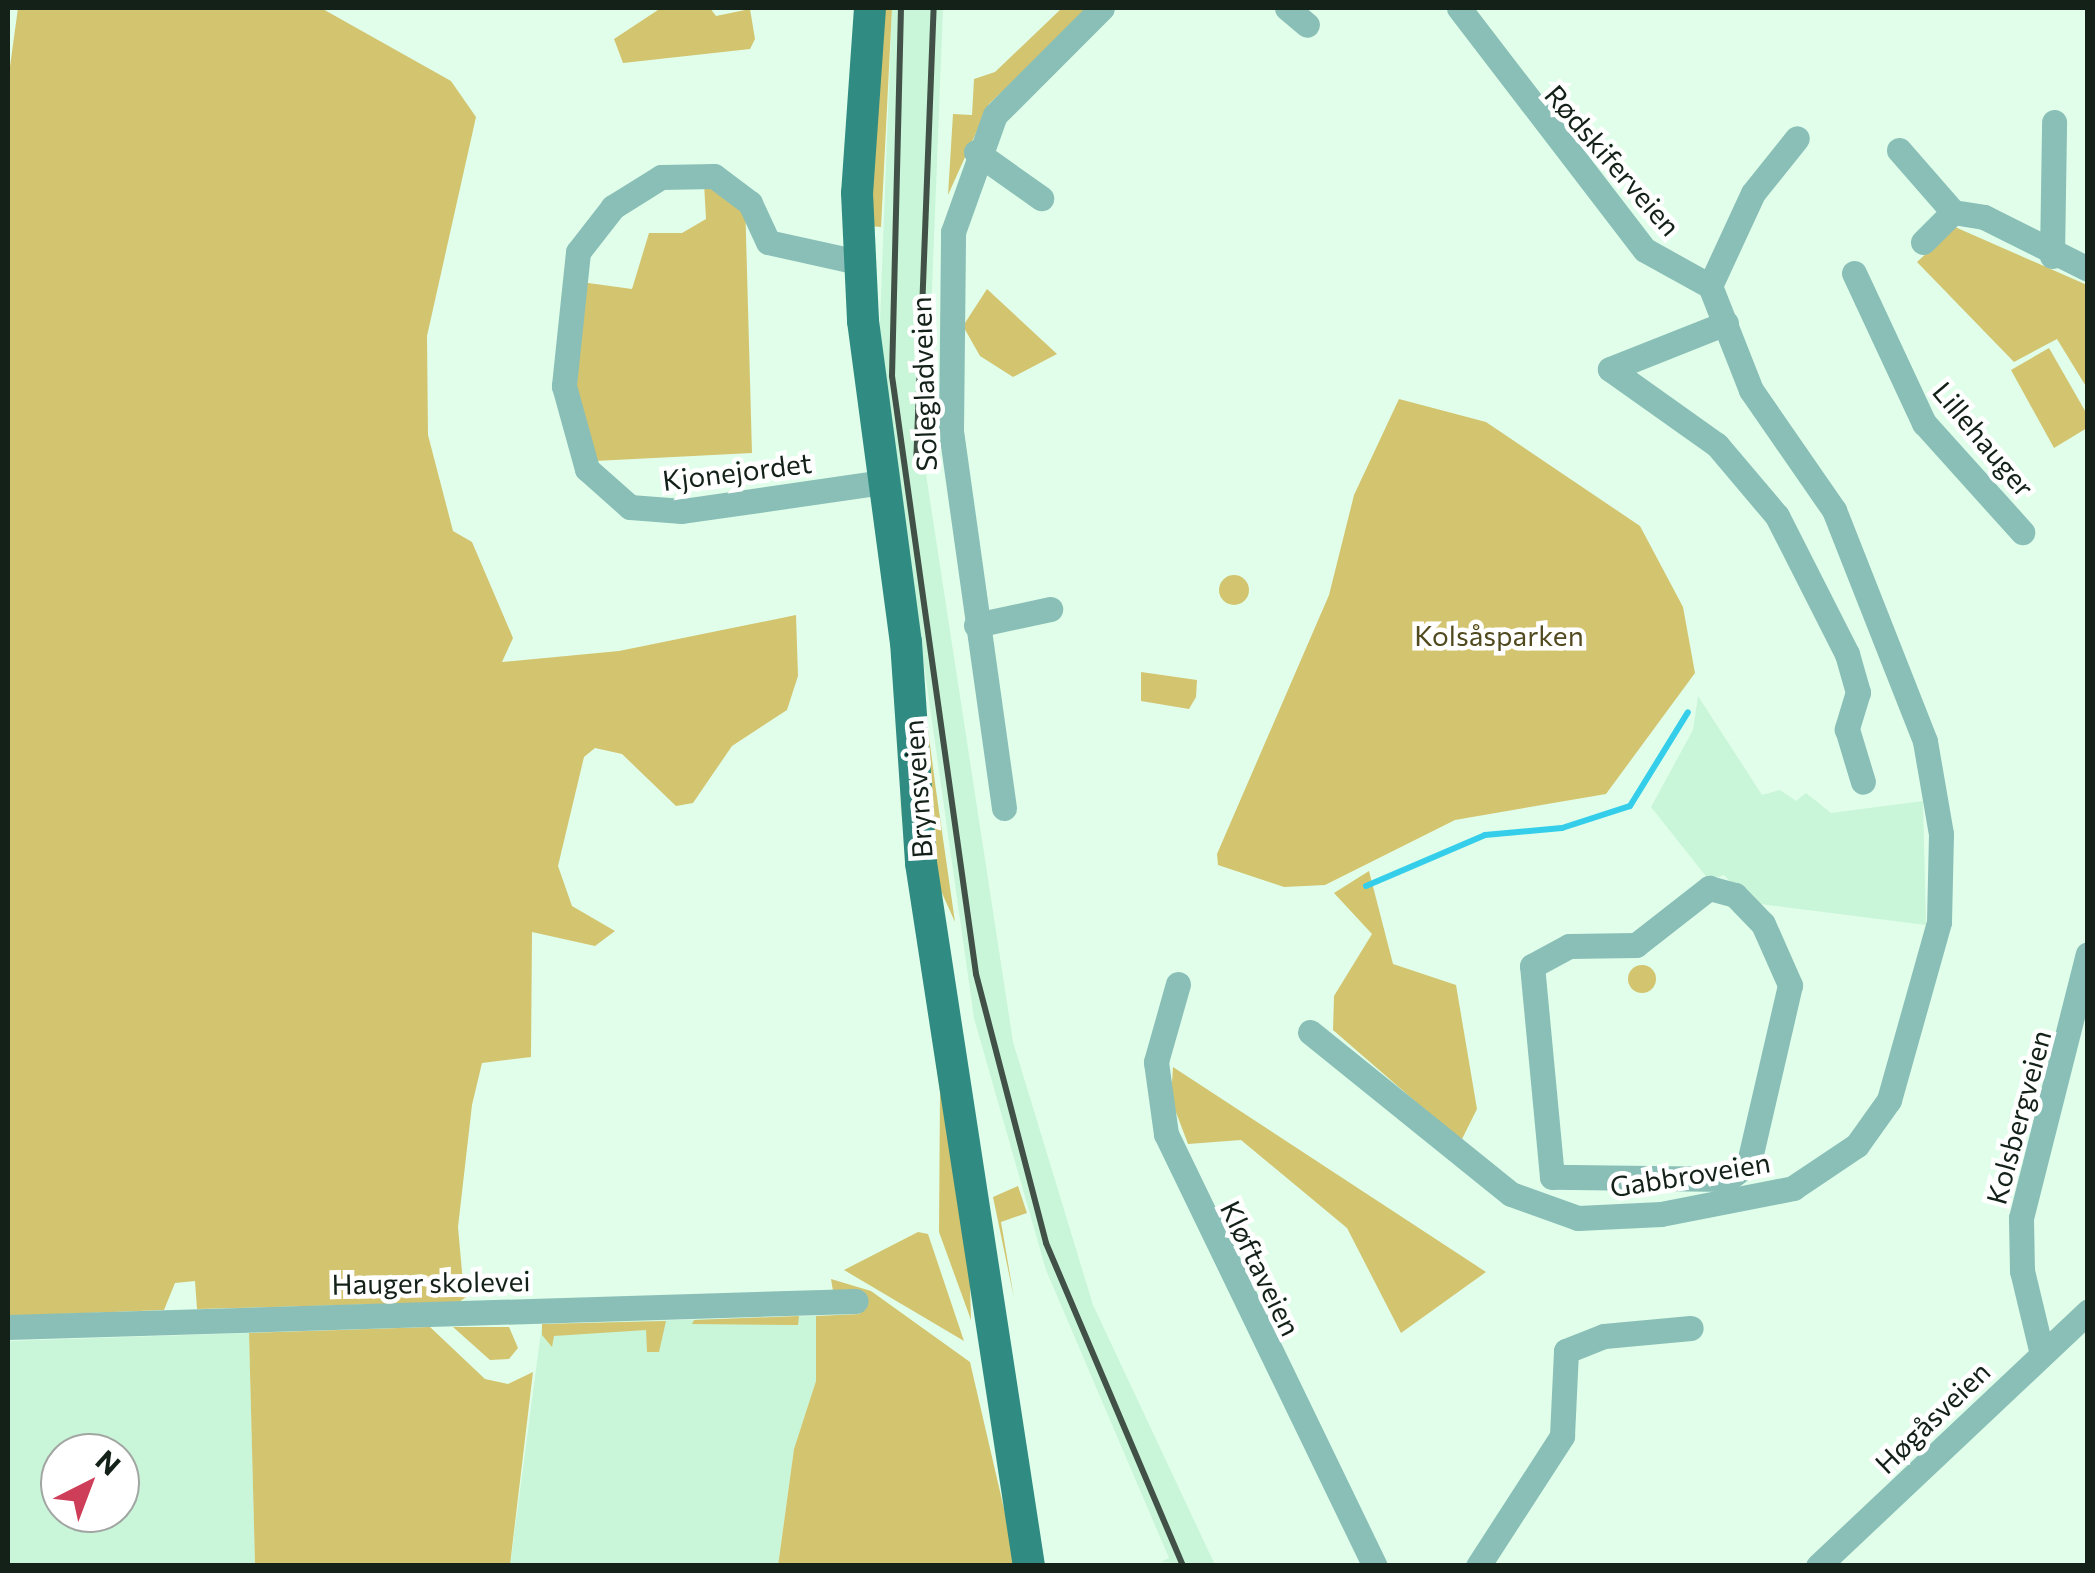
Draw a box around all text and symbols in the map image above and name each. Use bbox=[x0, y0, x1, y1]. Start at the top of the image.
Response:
street label: Rødskiferveien bbox=[1538, 78, 1688, 242]
street label: Solegladveien bbox=[903, 296, 943, 472]
street label: Lillehauger bbox=[1926, 375, 2042, 503]
street label: Kjonejordet bbox=[660, 445, 814, 497]
park label: Kolsåsparken bbox=[1414, 618, 1584, 652]
street label: Brynsveien bbox=[895, 719, 939, 859]
street label: Kolsbergveien bbox=[1979, 1026, 2057, 1208]
street label: Gabbroveien bbox=[1607, 1145, 1773, 1203]
street label: Kløftaveien bbox=[1214, 1195, 1308, 1341]
street label: Hauger skolevei bbox=[331, 1263, 531, 1301]
street label: Høgåsveien bbox=[1868, 1354, 1996, 1480]
north arrow bbox=[40, 1433, 140, 1533]
text: N bbox=[90, 1443, 128, 1482]

